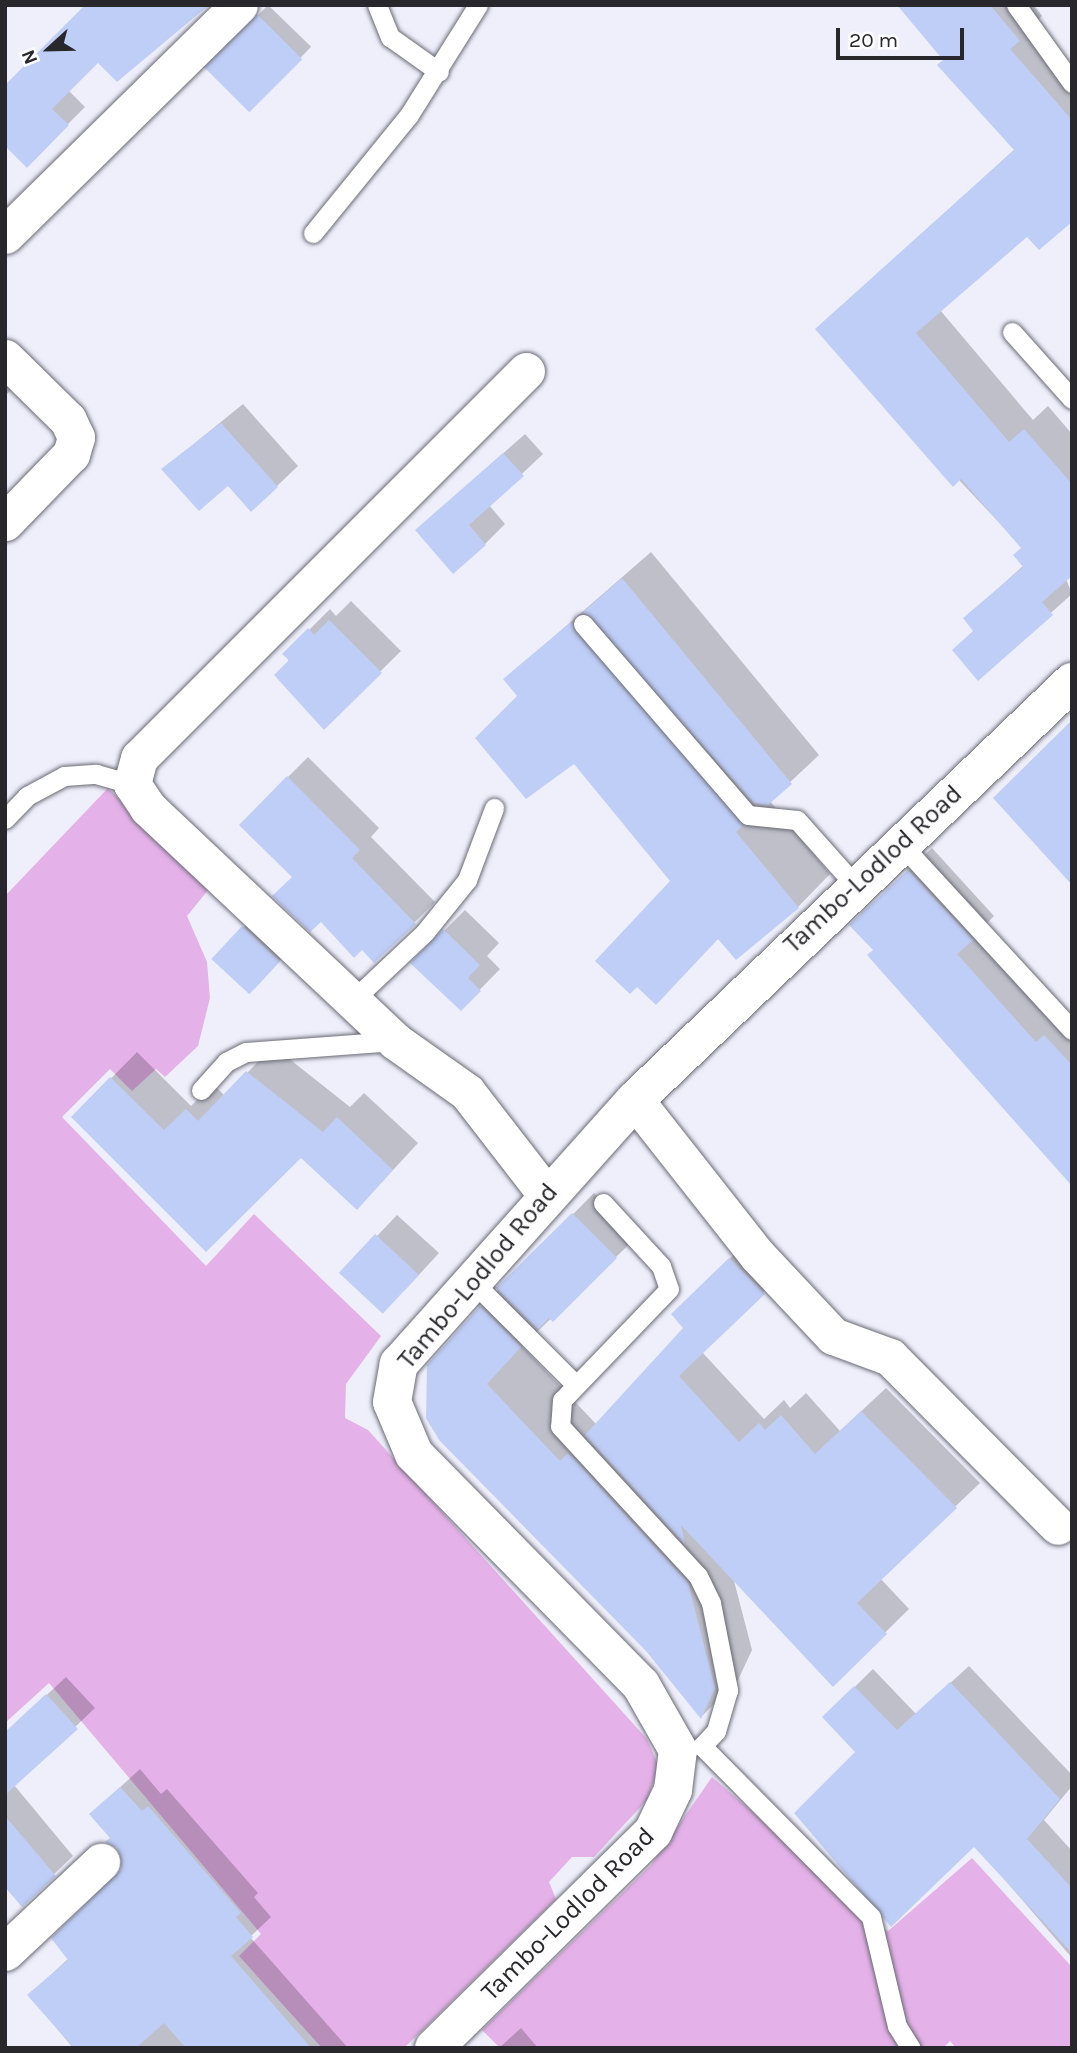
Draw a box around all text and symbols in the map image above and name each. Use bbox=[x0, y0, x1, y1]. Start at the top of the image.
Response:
north arrow bbox=[14, 14, 84, 84]
scale bar bbox=[839, 14, 967, 58]
text: 20 m bbox=[849, 28, 898, 52]
text: N bbox=[17, 46, 42, 67]
street label: Tambo-Lodlod Road bbox=[777, 778, 969, 960]
street label: Tambo-Lodlod Road bbox=[391, 1177, 565, 1375]
street label: Tambo-Lodlod Road bbox=[475, 1821, 661, 2007]

